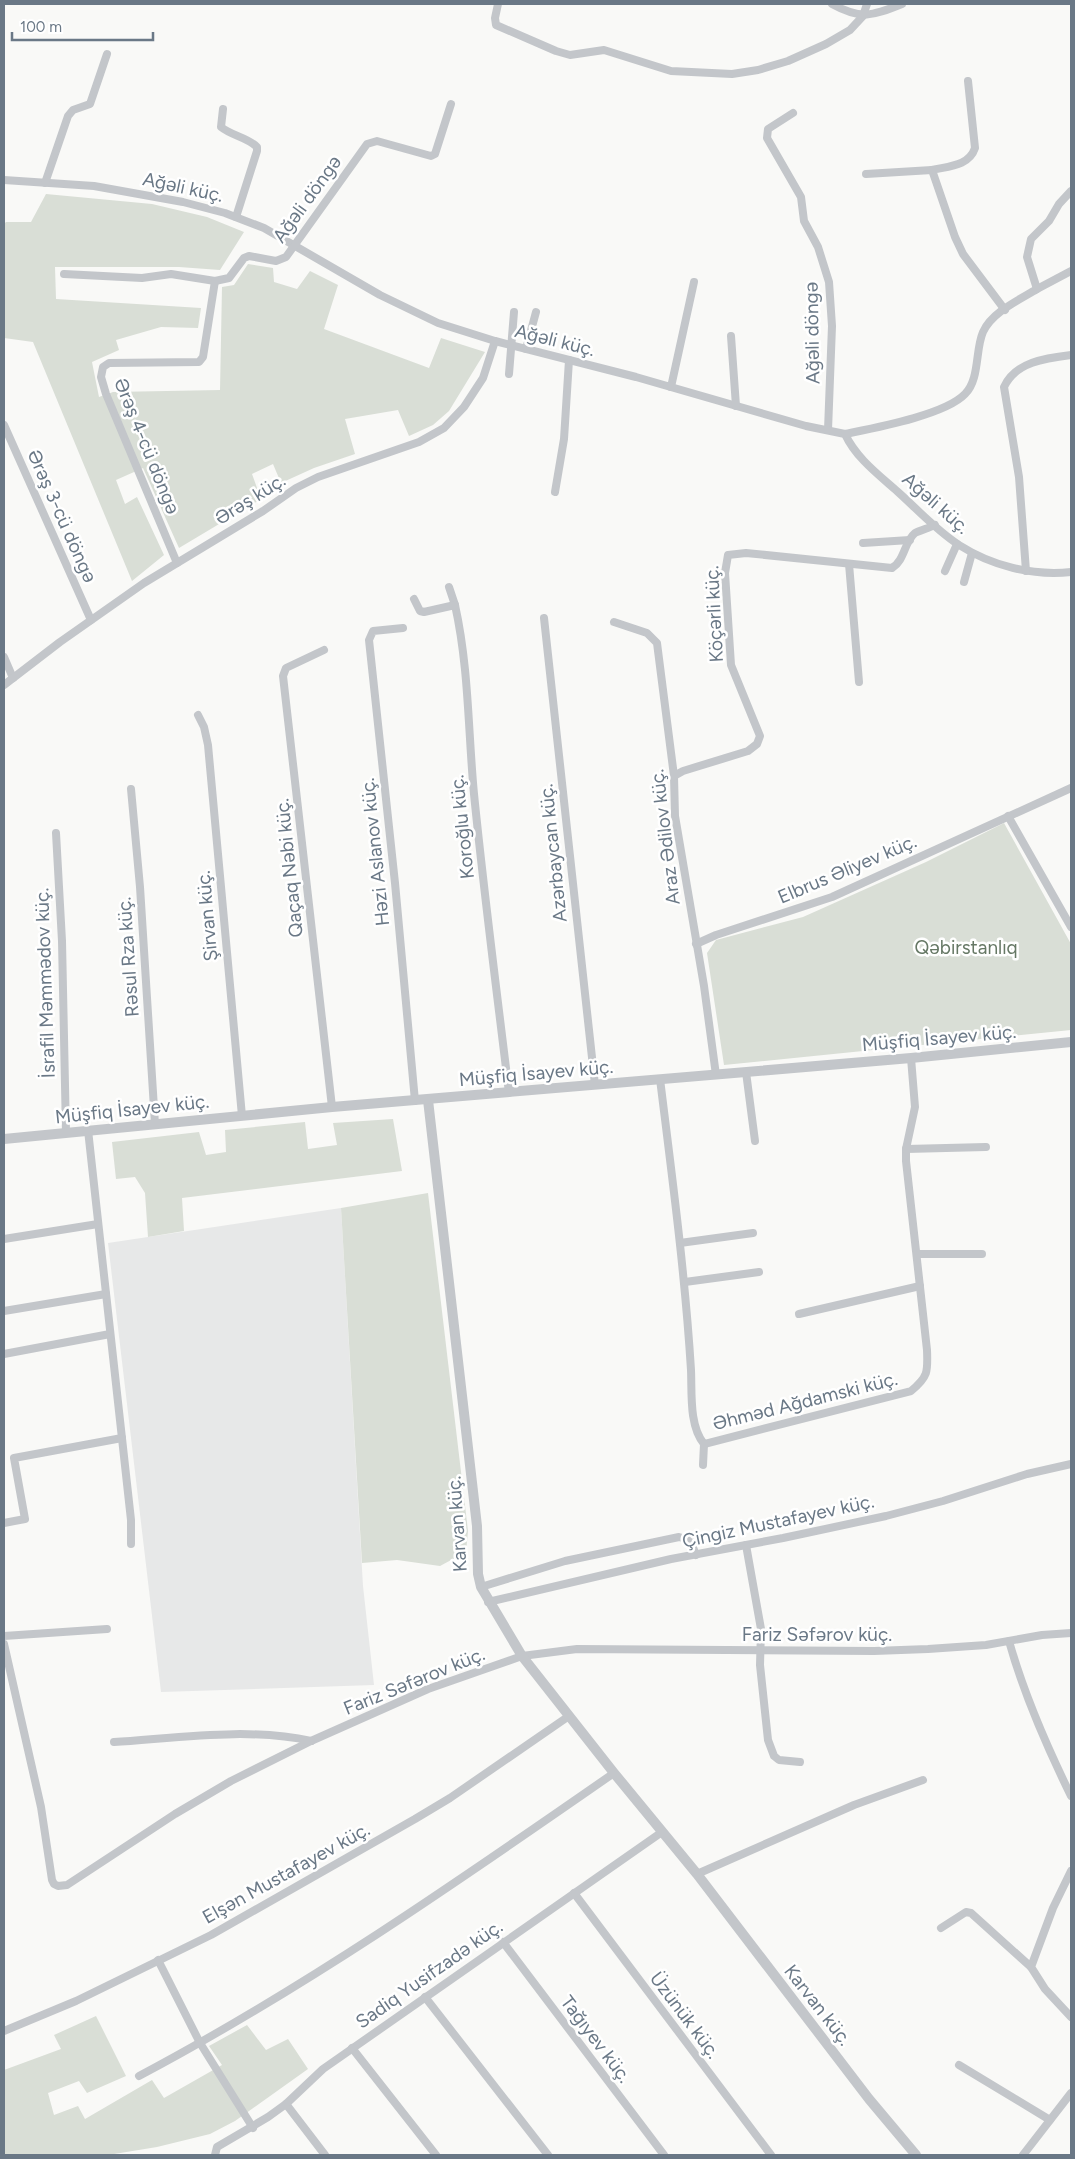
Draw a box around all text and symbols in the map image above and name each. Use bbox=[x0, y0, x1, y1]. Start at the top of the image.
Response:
scale bar bbox=[12, 10, 154, 42]
text: 100 m bbox=[20, 18, 62, 36]
street label: Ağəli döngə bbox=[268, 151, 346, 247]
street label: Ağəli küç. bbox=[141, 167, 225, 207]
street label: Ağəli döngə bbox=[800, 282, 824, 384]
street label: Ağəli küç. bbox=[513, 319, 598, 361]
street label: Ərəş 4-cü döngə bbox=[109, 375, 185, 517]
street label: Ərəş 3-cü döngə bbox=[22, 446, 102, 586]
street label: Ağəli küç. bbox=[898, 467, 974, 539]
street label: Ərəş küç. bbox=[210, 468, 290, 530]
street label: Köçərli küç. bbox=[700, 565, 728, 663]
street label: Araz Ədilov küç. bbox=[645, 768, 685, 906]
street label: Koroğlu küç. bbox=[445, 774, 479, 880]
street label: Həzi Aslanov küç. bbox=[356, 777, 394, 927]
street label: Azərbaycan küç. bbox=[534, 783, 572, 923]
street label: Qaçaq Nəbi küç. bbox=[270, 797, 308, 939]
street label: Elbrus Əliyev küç. bbox=[774, 829, 920, 909]
street label: Şirvan küç. bbox=[192, 870, 222, 962]
street label: İsrafil Məmmədov küç. bbox=[30, 887, 60, 1079]
street label: Rəsul Rza küç. bbox=[112, 896, 144, 1018]
park label: Qəbirstanlıq bbox=[914, 936, 1018, 959]
street label: Müşfiq İsayev küç. bbox=[861, 1020, 1017, 1056]
street label: Müşfiq İsayev küç. bbox=[458, 1055, 614, 1091]
street label: Müşfiq İsayev küç. bbox=[54, 1089, 210, 1129]
street label: Əhməd Ağdamski küç. bbox=[710, 1367, 900, 1435]
street label: Karvan küç. bbox=[442, 1475, 472, 1573]
street label: Çingiz Mustafayev küç. bbox=[680, 1489, 876, 1553]
street label: Fariz Səfərov küç. bbox=[742, 1623, 892, 1646]
street label: Fariz Səfərov küç. bbox=[340, 1642, 488, 1720]
street label: Elşən Mustafayev küç. bbox=[198, 1817, 374, 1929]
street label: Sadiq Yusifzadə küç. bbox=[351, 1915, 507, 2033]
street label: Karvan küç. bbox=[779, 1960, 857, 2050]
street label: Üzünük küç. bbox=[645, 1967, 725, 2063]
street label: Tağıyev küç. bbox=[556, 1991, 636, 2087]

